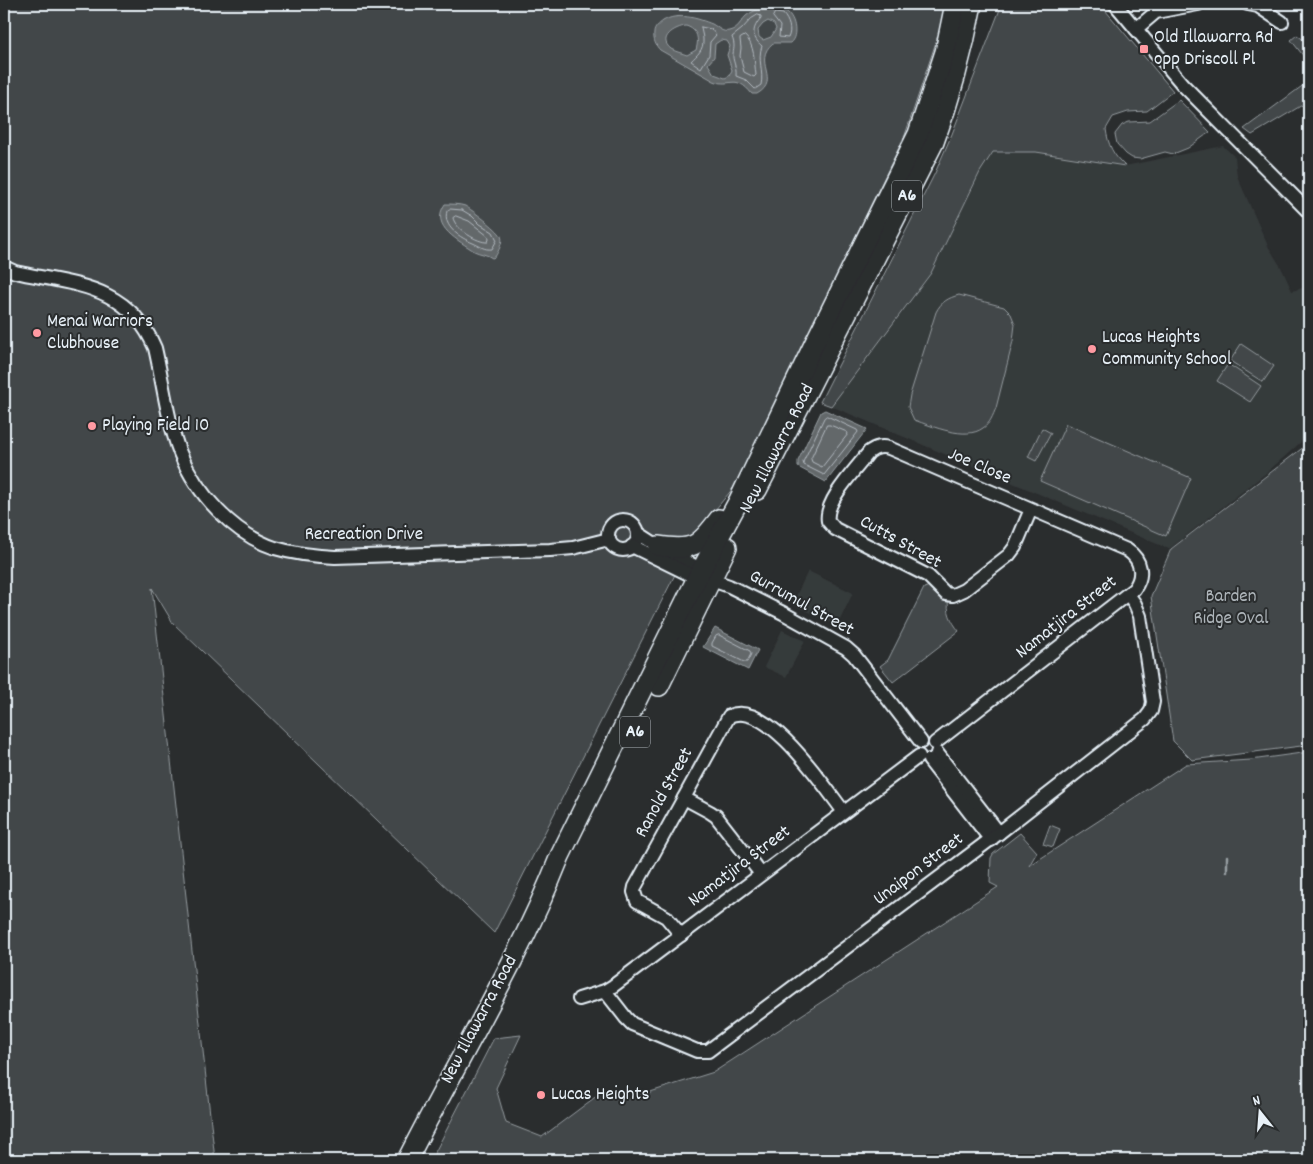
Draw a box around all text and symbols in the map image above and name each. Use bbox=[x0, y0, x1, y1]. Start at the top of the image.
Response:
place label: Old Illawarra Rd opp Driscoll Pl bbox=[1154, 25, 1273, 74]
marker: Old Illawarra Rd opp Driscoll Pl bbox=[1138, 43, 1150, 55]
road number: A6 bbox=[892, 180, 922, 212]
place label: Menai Warriors Clubhouse bbox=[47, 309, 153, 358]
place label: Lucas Heights Community School bbox=[1102, 325, 1232, 374]
marker: Menai Warriors Clubhouse bbox=[31, 327, 43, 339]
marker: Lucas Heights Community School bbox=[1086, 343, 1098, 355]
street label: New Illawarra Road bbox=[734, 380, 822, 518]
place label: Playing Field 10 bbox=[102, 413, 209, 440]
marker: Playing Field 10 bbox=[86, 420, 98, 432]
street label: Joe Close bbox=[943, 442, 1015, 492]
street label: Cutts Street bbox=[854, 509, 946, 577]
street label: Recreation Drive bbox=[305, 522, 423, 549]
street label: Gurrumul Street bbox=[744, 564, 858, 644]
street label: Namatjira Street bbox=[1011, 570, 1123, 666]
park label: Barden Ridge Oval bbox=[1194, 584, 1269, 633]
road number: A6 bbox=[620, 716, 650, 748]
street label: Ranold Street bbox=[629, 743, 701, 843]
street label: Namatjira Street bbox=[683, 819, 797, 915]
street label: Unaipon Street bbox=[868, 827, 970, 913]
street label: New Illawarra Road bbox=[435, 951, 525, 1089]
place label: Lucas Heights bbox=[551, 1082, 649, 1109]
north arrow bbox=[1236, 1086, 1286, 1136]
marker: Lucas Heights bbox=[535, 1089, 547, 1101]
text: N bbox=[1251, 1091, 1263, 1112]

